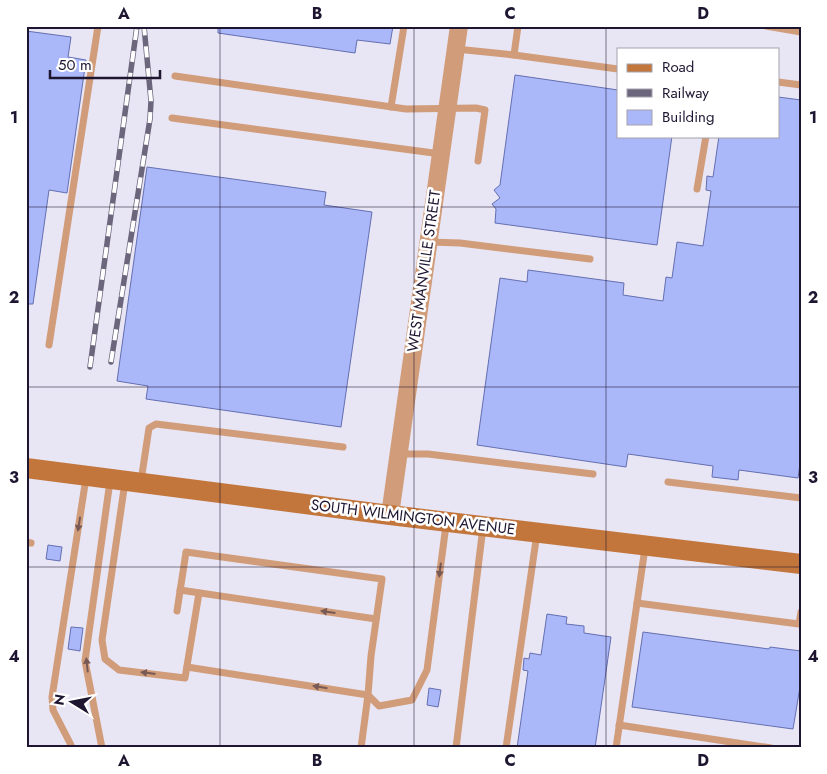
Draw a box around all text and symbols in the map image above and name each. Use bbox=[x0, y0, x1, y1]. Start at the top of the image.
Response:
text: A bbox=[117, 2, 130, 25]
text: B bbox=[312, 2, 322, 25]
text: C bbox=[504, 2, 516, 25]
text: D bbox=[697, 2, 709, 25]
scale bar bbox=[50, 48, 160, 80]
legend bbox=[617, 48, 780, 138]
text: 50 m bbox=[58, 54, 92, 76]
text: Road bbox=[662, 56, 694, 78]
text: Railway bbox=[662, 82, 709, 104]
text: 1 bbox=[10, 106, 18, 129]
text: Building bbox=[662, 106, 714, 128]
text: 1 bbox=[809, 106, 817, 129]
street label: WEST MANVILLE STREET bbox=[402, 189, 446, 353]
text: 2 bbox=[9, 286, 19, 309]
text: 2 bbox=[808, 286, 818, 309]
text: 3 bbox=[9, 466, 19, 489]
text: 3 bbox=[808, 466, 818, 489]
street label: SOUTH WILMINGTON AVENUE bbox=[310, 494, 516, 540]
one-way arrow bbox=[74, 516, 82, 532]
one-way arrow bbox=[436, 563, 444, 579]
one-way arrow bbox=[320, 607, 336, 615]
text: 4 bbox=[8, 645, 20, 668]
text: 4 bbox=[807, 645, 819, 668]
one-way arrow bbox=[83, 657, 91, 673]
one-way arrow bbox=[140, 669, 156, 677]
north arrow bbox=[48, 676, 98, 726]
one-way arrow bbox=[312, 683, 328, 691]
text: N bbox=[48, 693, 70, 707]
text: A bbox=[117, 749, 130, 772]
text: B bbox=[312, 749, 322, 772]
text: C bbox=[504, 749, 516, 772]
text: D bbox=[697, 749, 709, 772]

